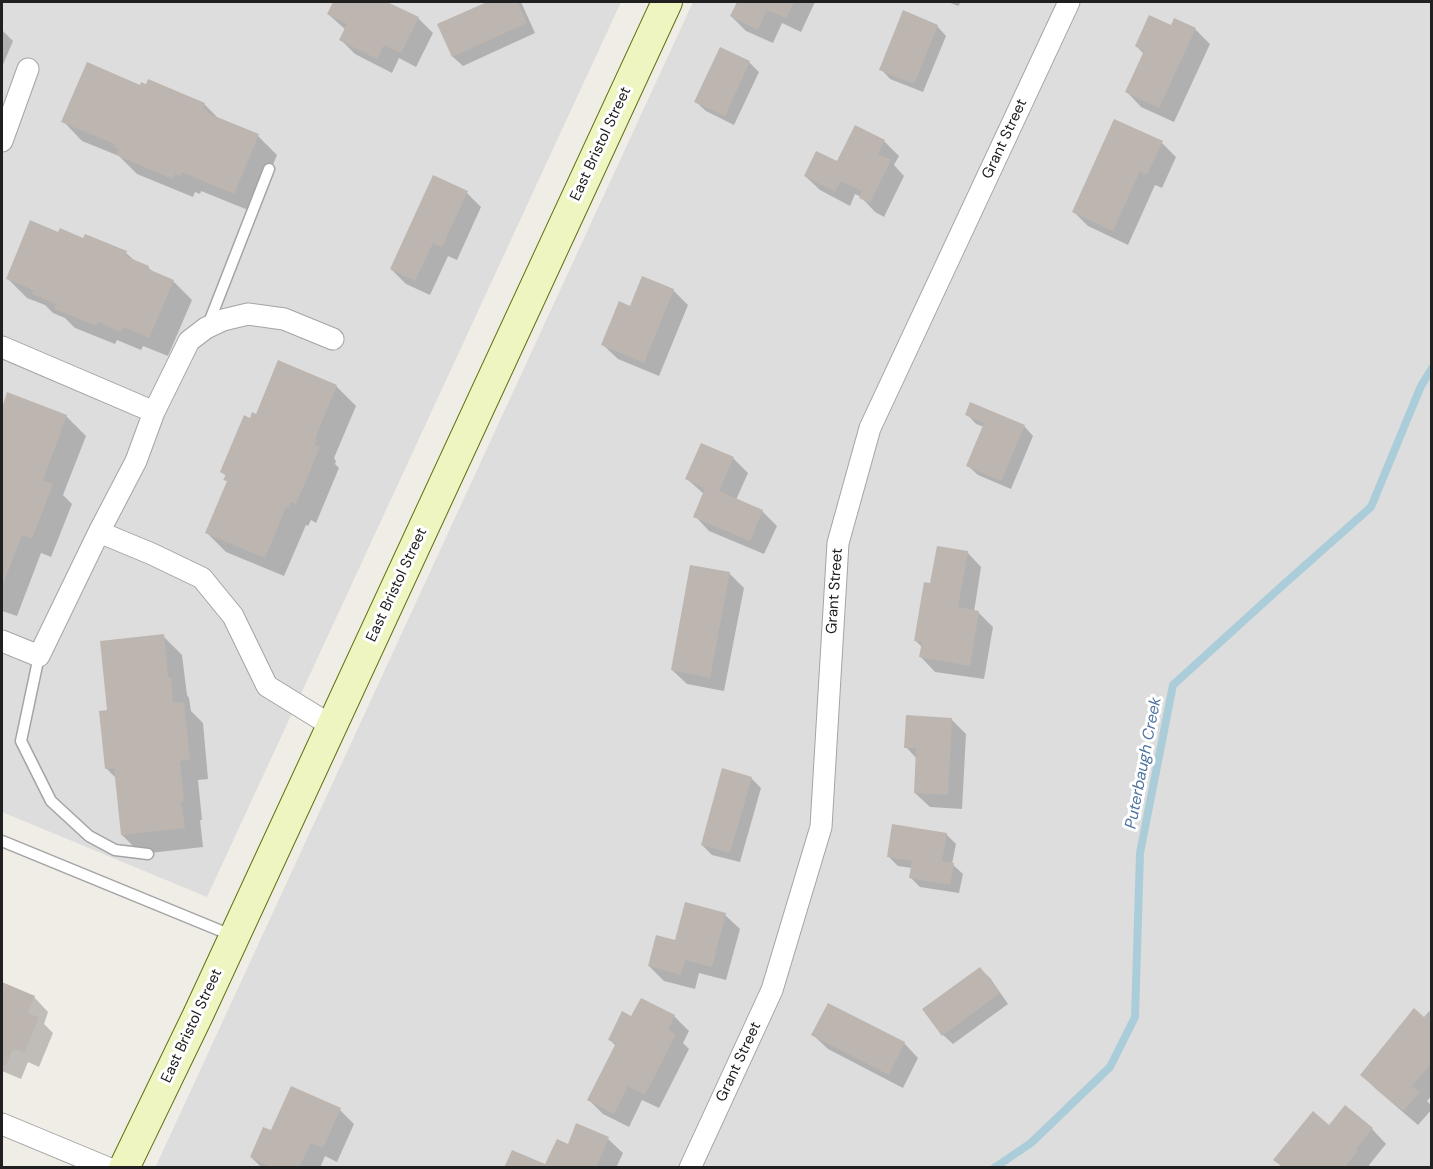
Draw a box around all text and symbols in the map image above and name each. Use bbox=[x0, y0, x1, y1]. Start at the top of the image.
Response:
street label: East Bristol Street bbox=[567, 84, 635, 204]
street label: Grant Street bbox=[979, 96, 1031, 182]
street label: East Bristol Street bbox=[363, 525, 431, 645]
street label: Grant Street bbox=[823, 547, 847, 635]
water label: Puterbaugh Creek bbox=[1122, 696, 1166, 830]
street label: East Bristol Street bbox=[158, 966, 226, 1086]
street label: Grant Street bbox=[713, 1019, 765, 1105]

